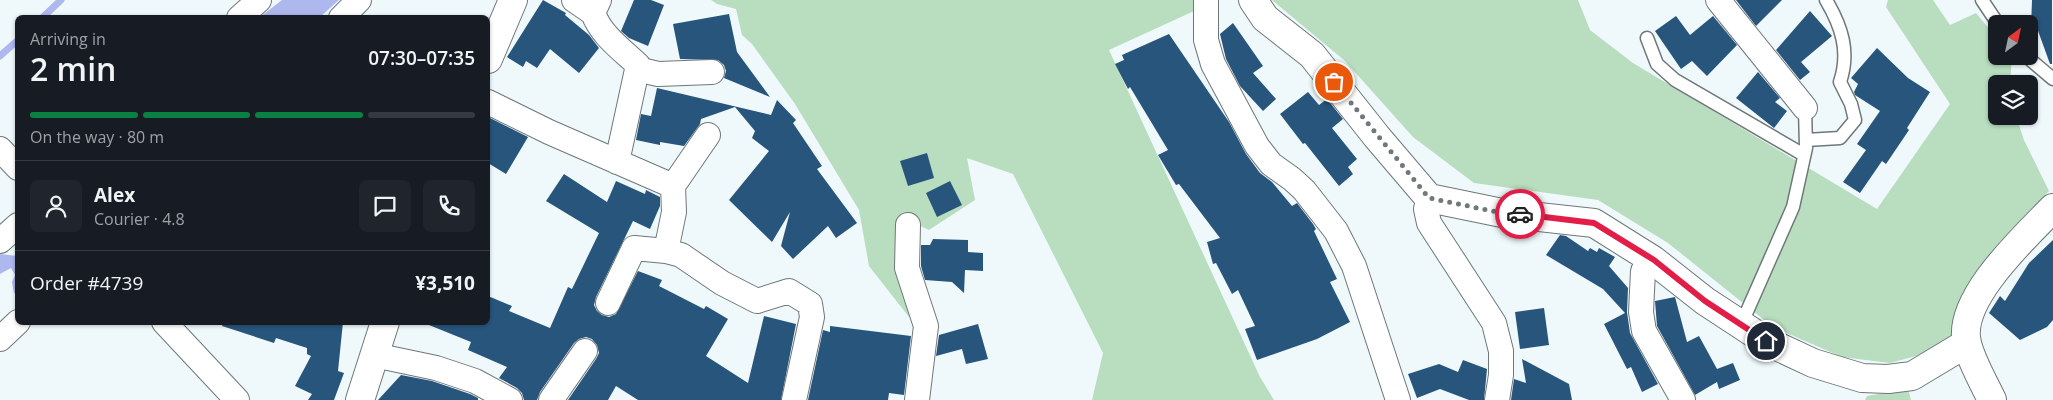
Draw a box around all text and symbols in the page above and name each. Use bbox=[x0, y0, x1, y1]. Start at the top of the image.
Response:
north arrow bbox=[1988, 15, 2038, 65]
map controls bbox=[1988, 15, 2038, 125]
text: Arriving in bbox=[30, 28, 106, 50]
text: 07:30–07:35 bbox=[368, 45, 475, 71]
text: 2 min bbox=[30, 47, 116, 90]
pin bbox=[1313, 61, 1355, 103]
icon: bag bbox=[1320, 68, 1348, 96]
button: layers bbox=[1988, 75, 2038, 125]
text: On the way · 80 m bbox=[30, 126, 164, 148]
button: person bbox=[30, 180, 82, 232]
button: chat bbox=[359, 180, 411, 232]
button: phone bbox=[423, 180, 475, 232]
text: Alex bbox=[94, 182, 135, 208]
courier bbox=[1495, 189, 1545, 239]
icon: car bbox=[1506, 200, 1534, 228]
text: Courier · 4.8 bbox=[94, 208, 185, 230]
text: Order #4739 bbox=[30, 270, 143, 296]
text: ¥3,510 bbox=[415, 270, 475, 296]
pin bbox=[1745, 320, 1787, 362]
icon: home bbox=[1752, 327, 1780, 355]

